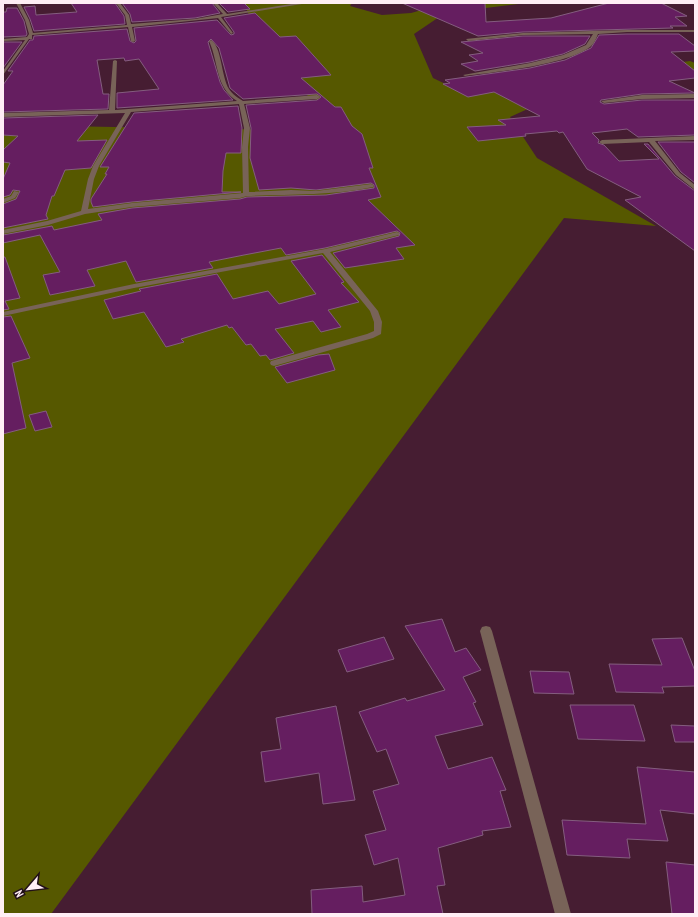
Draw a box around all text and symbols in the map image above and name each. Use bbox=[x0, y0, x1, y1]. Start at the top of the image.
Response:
north arrow bbox=[8, 869, 48, 909]
text: N bbox=[12, 888, 27, 900]

